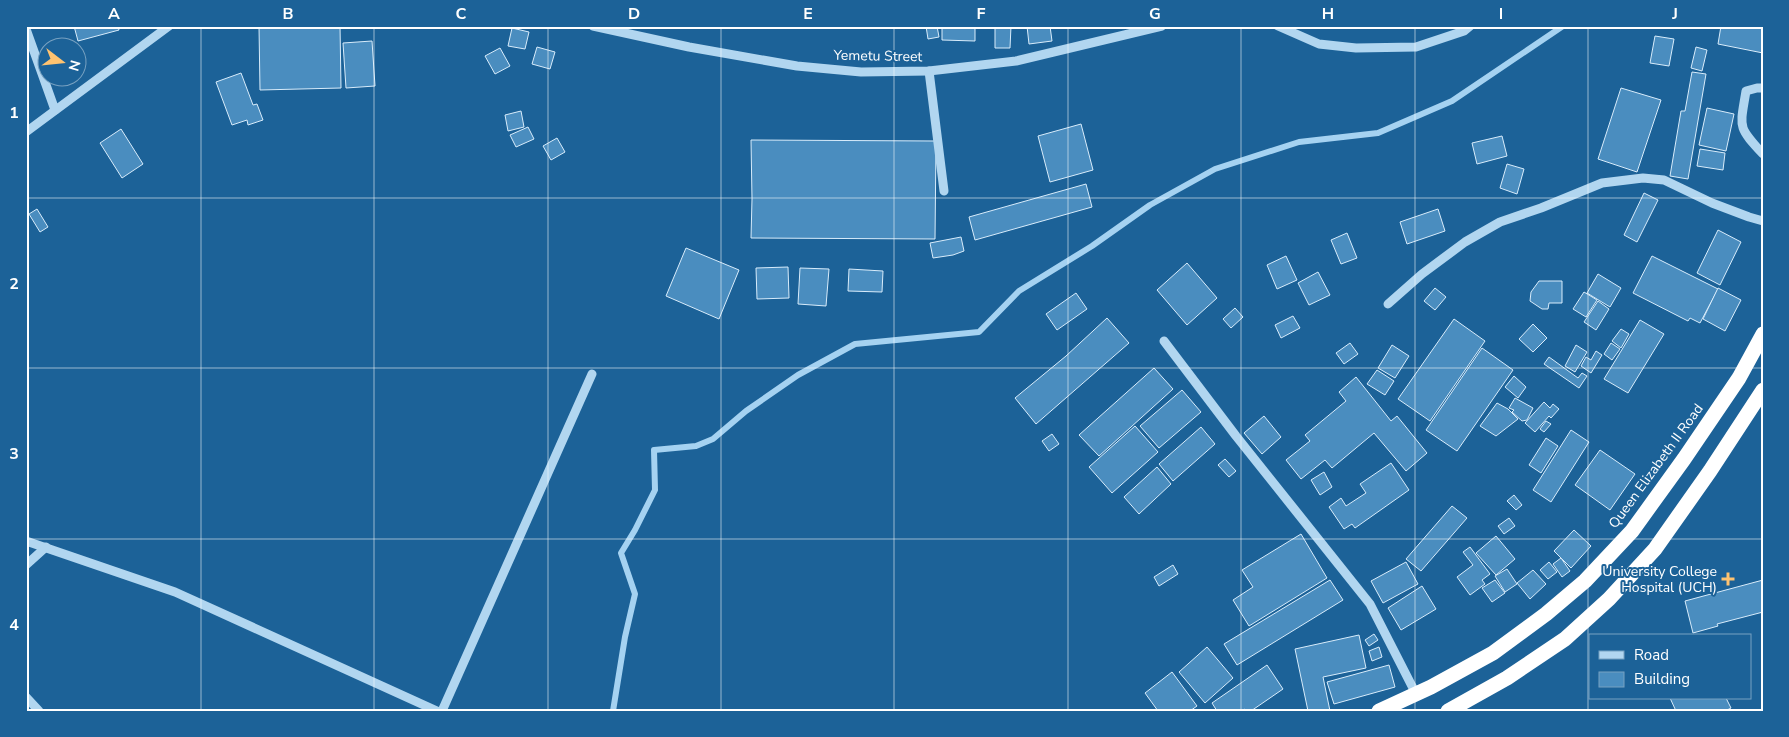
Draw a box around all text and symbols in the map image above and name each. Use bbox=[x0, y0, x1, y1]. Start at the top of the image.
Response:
text: A bbox=[108, 3, 120, 25]
text: B bbox=[282, 3, 294, 25]
text: C bbox=[456, 3, 467, 25]
text: D bbox=[628, 3, 640, 25]
text: E bbox=[803, 3, 813, 25]
text: F bbox=[977, 3, 986, 25]
text: G bbox=[1149, 3, 1161, 25]
text: H bbox=[1322, 3, 1334, 25]
text: I bbox=[1499, 3, 1503, 25]
text: J bbox=[1671, 3, 1678, 25]
north arrow bbox=[38, 38, 88, 88]
street label: Yemetu Street bbox=[833, 46, 923, 66]
text: N bbox=[63, 58, 85, 73]
text: 1 bbox=[9, 102, 19, 124]
text: 2 bbox=[9, 273, 19, 295]
street label: Queen Elizabeth II Road bbox=[1604, 400, 1708, 532]
text: 3 bbox=[9, 443, 19, 465]
place label: University College Hospital (UCH) bbox=[1602, 562, 1717, 597]
marker: University College Hospital (UCH) bbox=[1721, 572, 1735, 586]
text: 4 bbox=[9, 614, 19, 636]
legend bbox=[1589, 634, 1752, 700]
text: Road bbox=[1634, 645, 1669, 665]
text: Building bbox=[1634, 669, 1690, 689]

